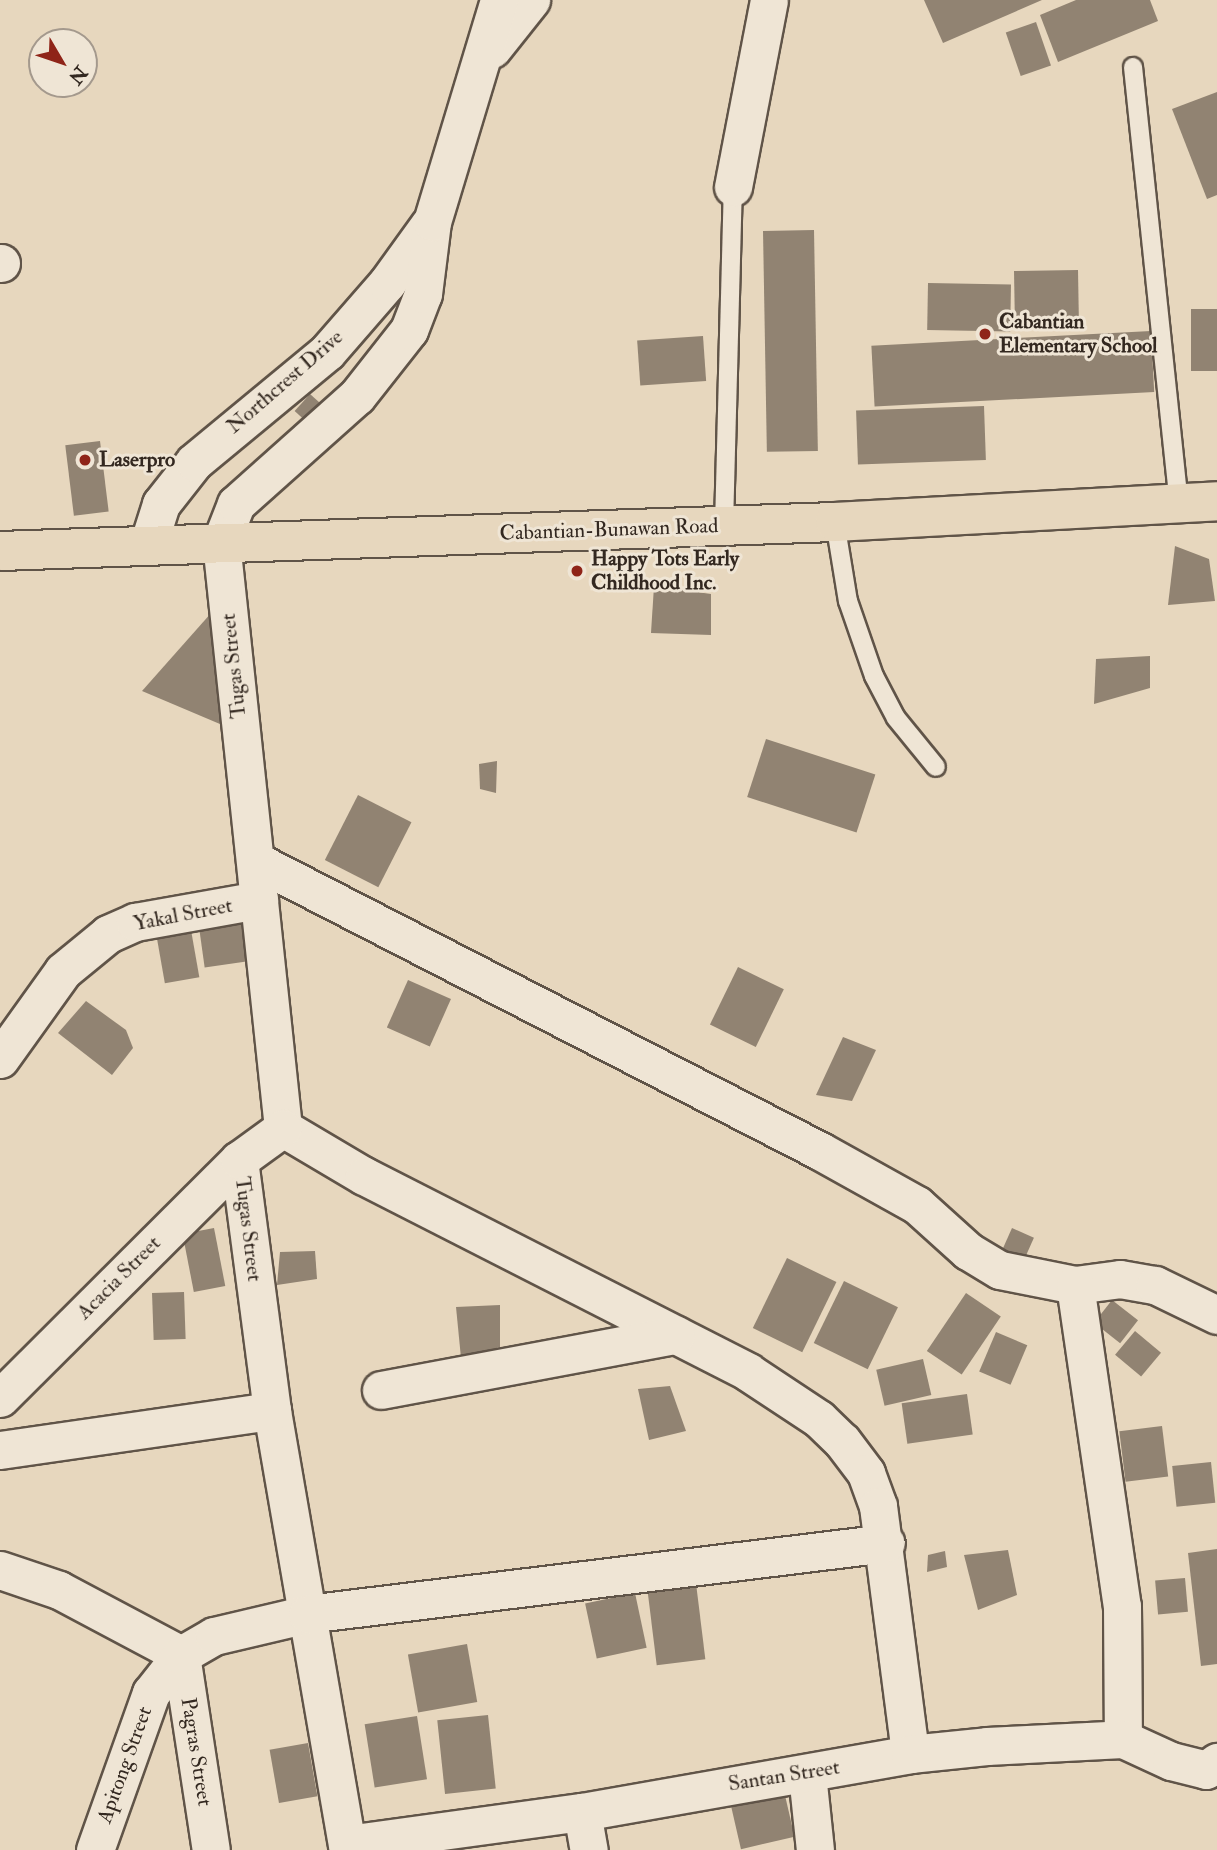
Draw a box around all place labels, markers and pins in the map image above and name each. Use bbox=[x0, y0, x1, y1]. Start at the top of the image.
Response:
place label: Cabantian Elementary School bbox=[999, 309, 1157, 359]
marker: Cabantian Elementary School bbox=[977, 326, 993, 342]
place label: Laserpro bbox=[99, 447, 175, 473]
marker: Laserpro bbox=[77, 452, 93, 468]
place label: Happy Tots Early Childhood Inc. bbox=[591, 546, 739, 596]
marker: Happy Tots Early Childhood Inc. bbox=[569, 563, 585, 579]

